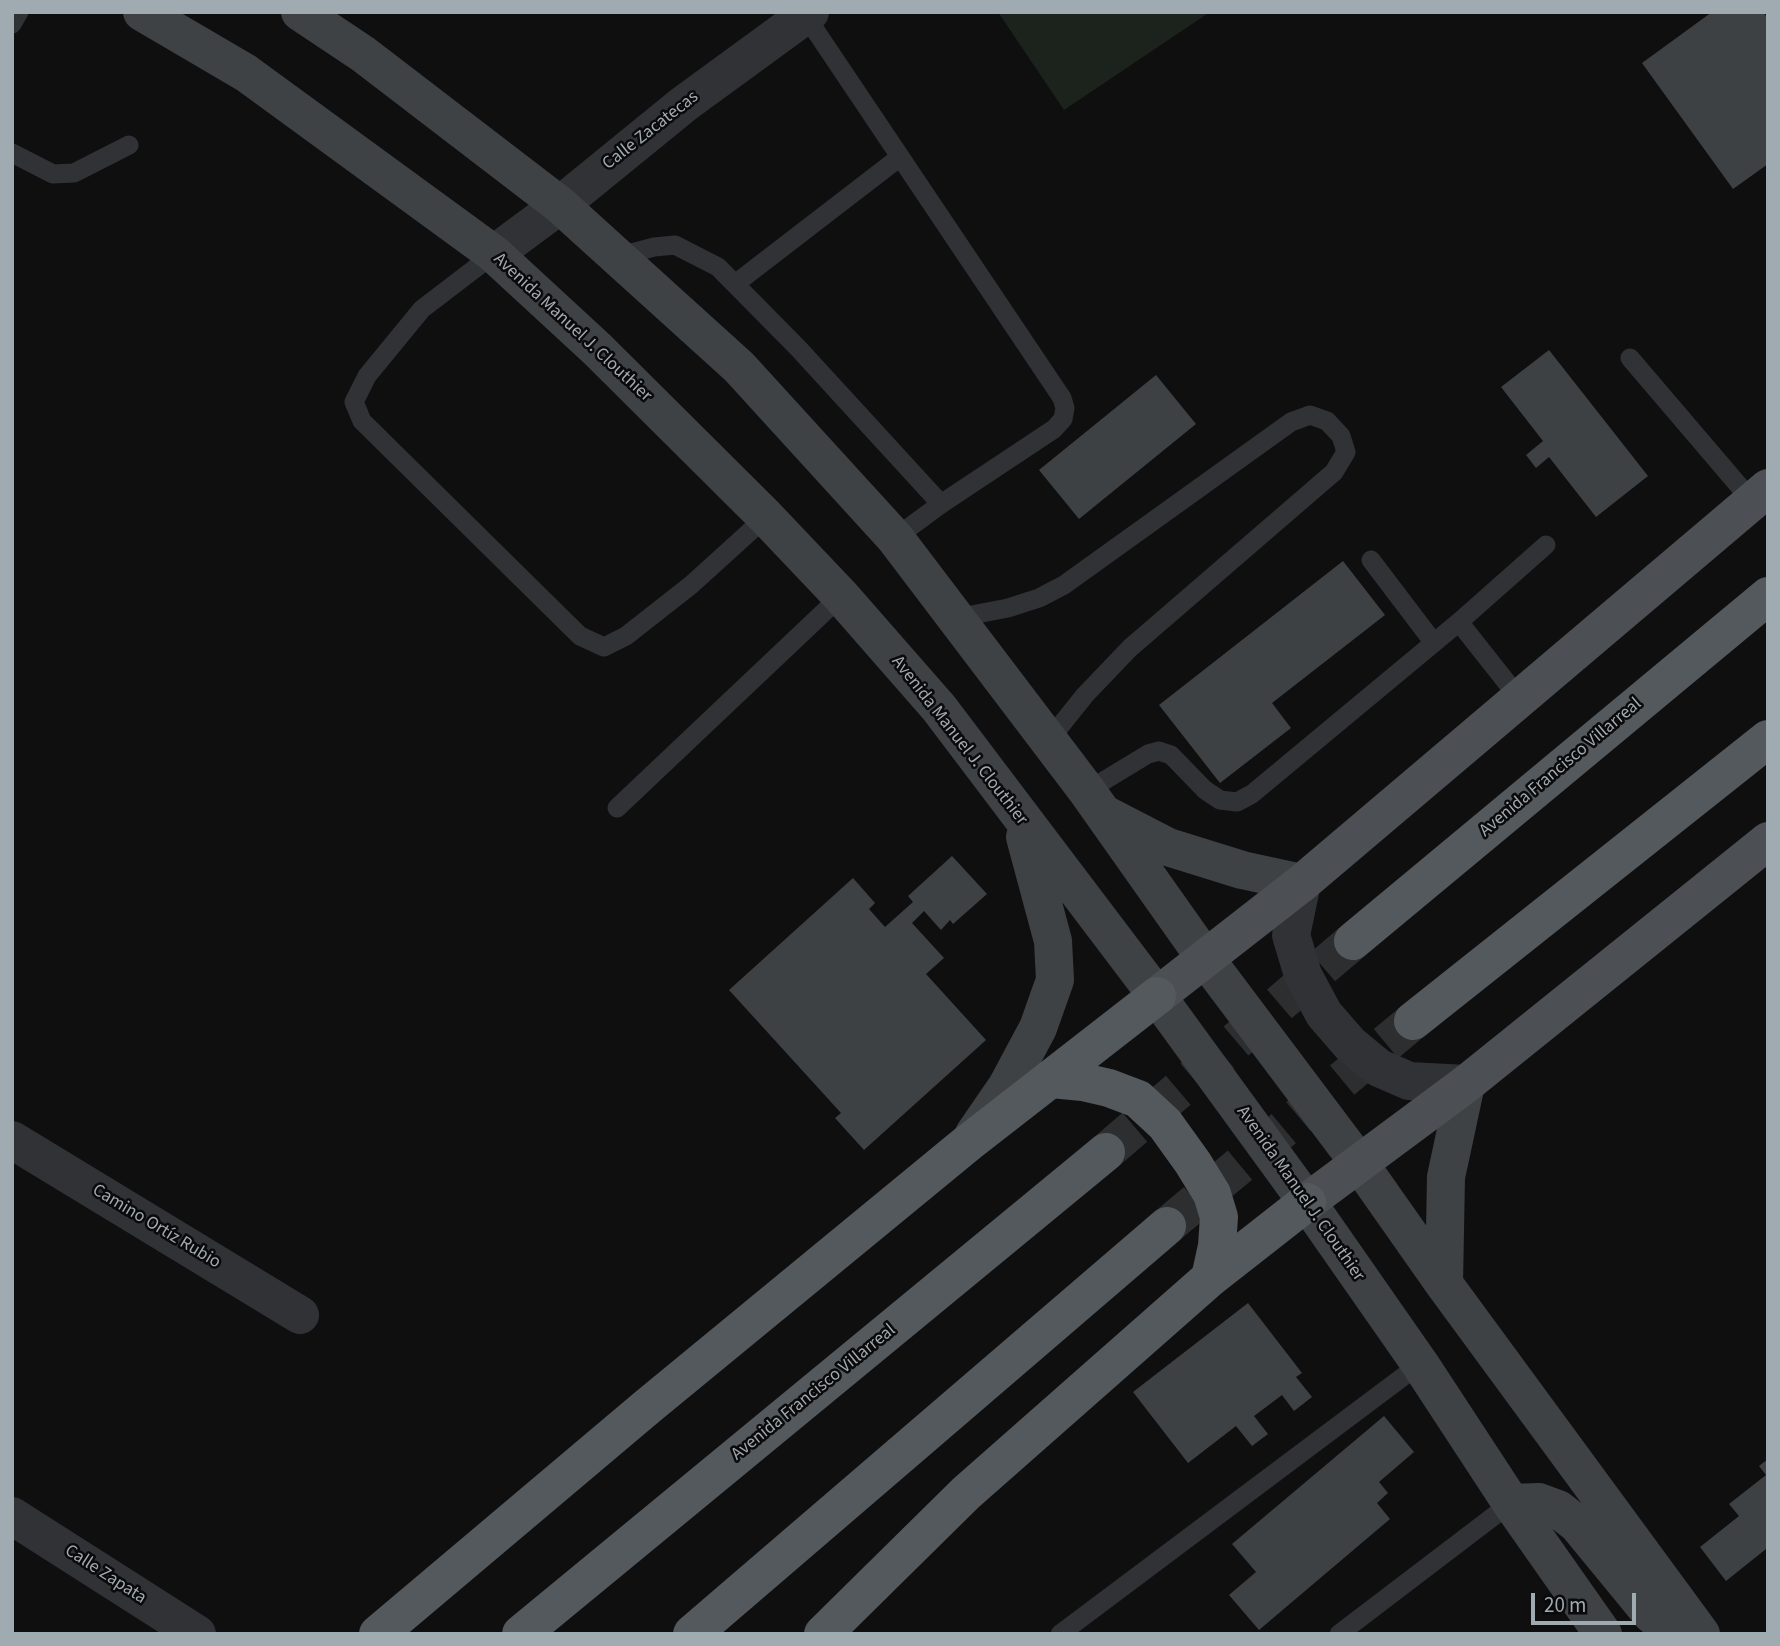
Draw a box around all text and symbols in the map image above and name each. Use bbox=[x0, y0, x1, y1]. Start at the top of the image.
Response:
street label: Calle Zacatecas bbox=[599, 87, 703, 175]
street label: Avenida Manuel J. Clouthier bbox=[488, 249, 656, 407]
street label: Avenida Manuel J. Clouthier bbox=[886, 652, 1032, 830]
street label: Avenida Francisco Villarreal bbox=[1476, 694, 1646, 842]
street label: Avenida Manuel J. Clouthier bbox=[1231, 1102, 1369, 1286]
street label: Camino Ortíz Rubio bbox=[88, 1180, 224, 1274]
street label: Avenida Francisco Villarreal bbox=[728, 1320, 900, 1466]
street label: Calle Zapata bbox=[60, 1541, 150, 1609]
scale bar bbox=[1535, 1580, 1640, 1624]
text: 20 m bbox=[1544, 1590, 1586, 1620]

